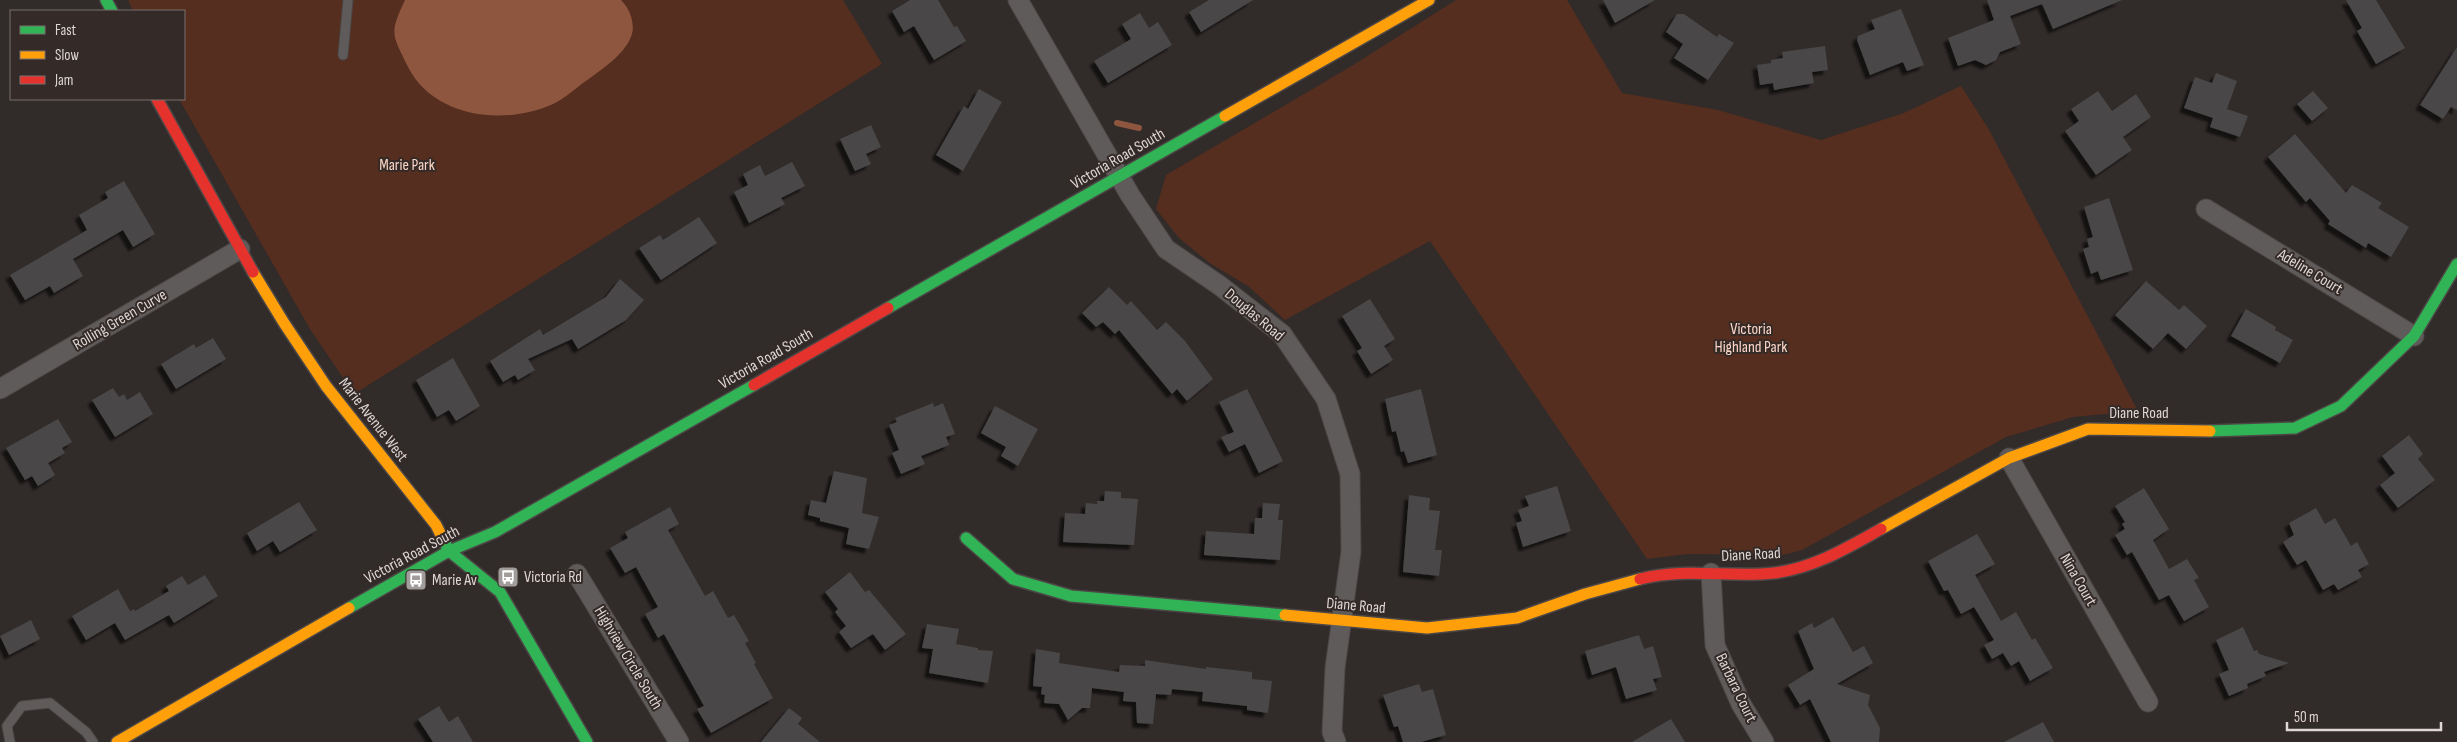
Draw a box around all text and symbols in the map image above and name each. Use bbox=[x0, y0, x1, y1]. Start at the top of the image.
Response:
legend bbox=[10, 10, 185, 100]
text: Fast bbox=[55, 21, 77, 40]
text: Slow bbox=[55, 46, 79, 65]
text: Jam bbox=[54, 71, 73, 90]
street label: Victoria Road South bbox=[1068, 124, 1168, 194]
park label: Marie Park bbox=[379, 156, 435, 175]
street label: Adeline Court bbox=[2273, 245, 2346, 299]
street label: Rolling Green Curve bbox=[70, 285, 170, 355]
street label: Douglas Road bbox=[1220, 285, 1288, 345]
park label: Victoria Highland Park bbox=[1715, 320, 1787, 357]
street label: Victoria Road South bbox=[716, 324, 816, 394]
street label: Marie Avenue West bbox=[334, 374, 412, 466]
street label: Diane Road bbox=[2109, 404, 2169, 423]
street label: Victoria Road South bbox=[361, 522, 463, 588]
street label: Diane Road bbox=[1721, 544, 1781, 566]
street label: Nina Court bbox=[2055, 550, 2101, 610]
bus stop icon: Victoria Rd bbox=[496, 565, 520, 589]
bus stop icon: Marie Av bbox=[404, 568, 428, 592]
place label: Victoria Rd bbox=[524, 568, 582, 587]
place label: Marie Av bbox=[432, 571, 477, 590]
street label: Diane Road bbox=[1326, 594, 1386, 618]
street label: Highview Circle South bbox=[590, 603, 666, 713]
street label: Barbara Court bbox=[1711, 650, 1761, 726]
scale bar bbox=[2287, 700, 2441, 732]
text: 50 m bbox=[2294, 708, 2319, 727]

